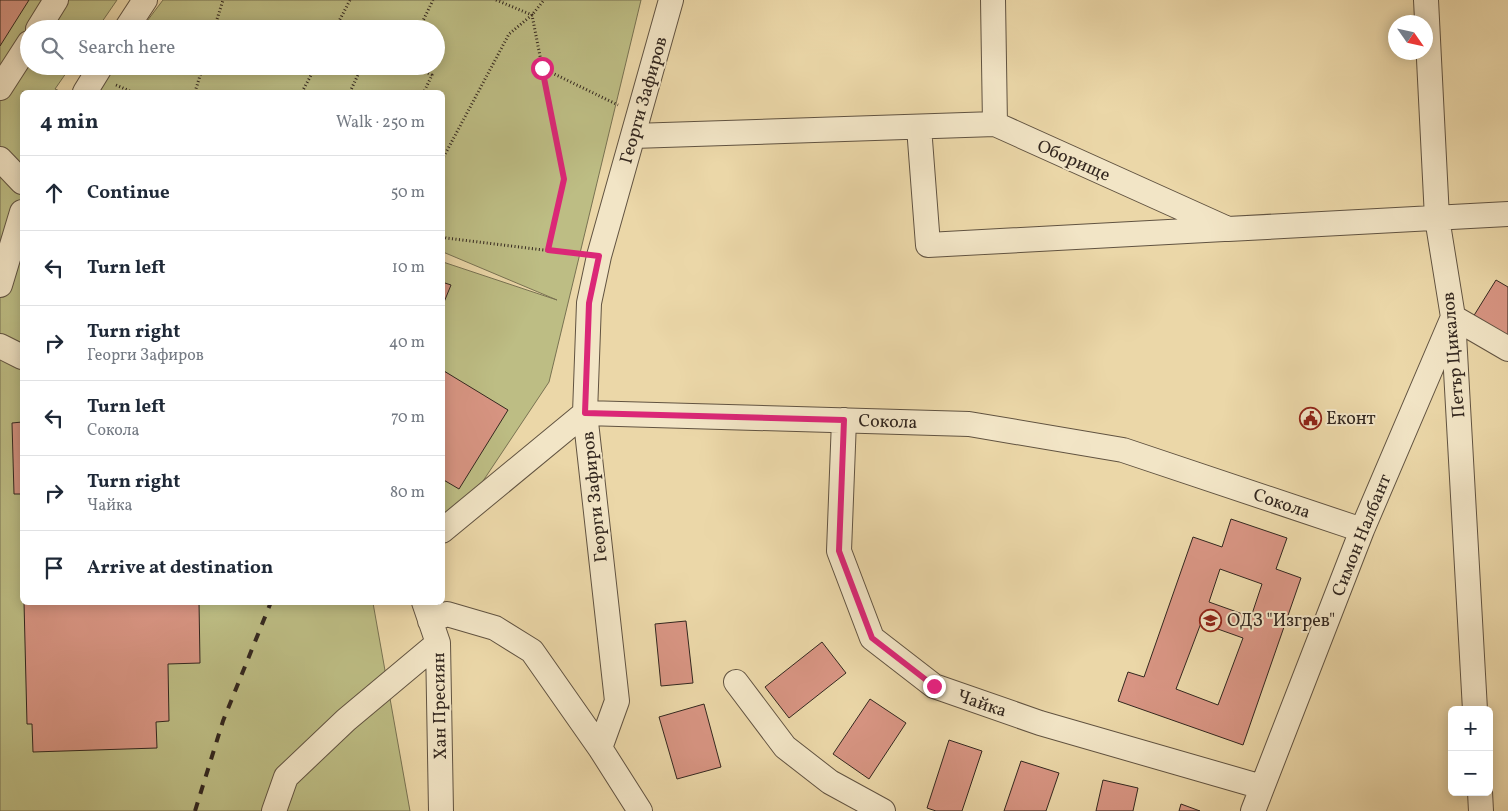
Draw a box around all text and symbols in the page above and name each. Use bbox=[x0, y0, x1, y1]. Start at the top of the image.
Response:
north arrow bbox=[1388, 15, 1433, 60]
search box bbox=[20, 20, 445, 75]
icon: search bbox=[38, 34, 66, 62]
street label: Георги Зафиров bbox=[614, 34, 675, 167]
text: Search here bbox=[78, 35, 175, 61]
route start bbox=[531, 57, 554, 80]
text: 4 min bbox=[40, 108, 99, 137]
text: Walk · 250 m bbox=[336, 112, 425, 134]
street label: Оборище bbox=[1033, 134, 1114, 189]
icon: ahead bbox=[40, 179, 68, 207]
text: Continue bbox=[87, 180, 170, 206]
text: 50 m bbox=[391, 182, 425, 204]
icon: left bbox=[40, 254, 68, 282]
text: Turn left bbox=[87, 255, 166, 281]
text: 10 m bbox=[392, 257, 425, 279]
street label: Петър Цикалов bbox=[1437, 291, 1472, 419]
text: Turn right bbox=[87, 319, 180, 345]
icon: right bbox=[40, 329, 68, 357]
text: 40 m bbox=[389, 332, 425, 354]
text: Георги Зафиров bbox=[87, 345, 204, 367]
text: Turn left bbox=[87, 394, 166, 420]
icon: left bbox=[40, 404, 68, 432]
public building icon: Еконт bbox=[1298, 406, 1322, 430]
text: 70 m bbox=[391, 407, 425, 429]
place label: Еконт bbox=[1326, 407, 1376, 432]
street label: Сокола bbox=[858, 409, 918, 436]
text: Сокола bbox=[87, 420, 139, 442]
street label: Георги Зафиров bbox=[576, 430, 615, 564]
text: Turn right bbox=[87, 469, 180, 495]
street label: Симон Налбант bbox=[1326, 471, 1398, 600]
icon: right bbox=[40, 479, 68, 507]
text: 80 m bbox=[390, 482, 425, 504]
street label: Сокола bbox=[1250, 483, 1314, 526]
text: Чайка bbox=[87, 495, 132, 517]
icon: arrive bbox=[40, 554, 68, 582]
text: Arrive at destination bbox=[87, 555, 273, 581]
school or university icon: ОДЗ "Изгрев" bbox=[1199, 608, 1223, 632]
place label: ОДЗ "Изгрев" bbox=[1227, 609, 1335, 634]
street label: Хан Пресиян bbox=[427, 652, 454, 760]
route end bbox=[923, 675, 946, 698]
street label: Чайка bbox=[953, 684, 1010, 725]
map controls bbox=[1448, 706, 1493, 796]
button: + bbox=[1448, 706, 1493, 751]
button: − bbox=[1448, 751, 1493, 796]

